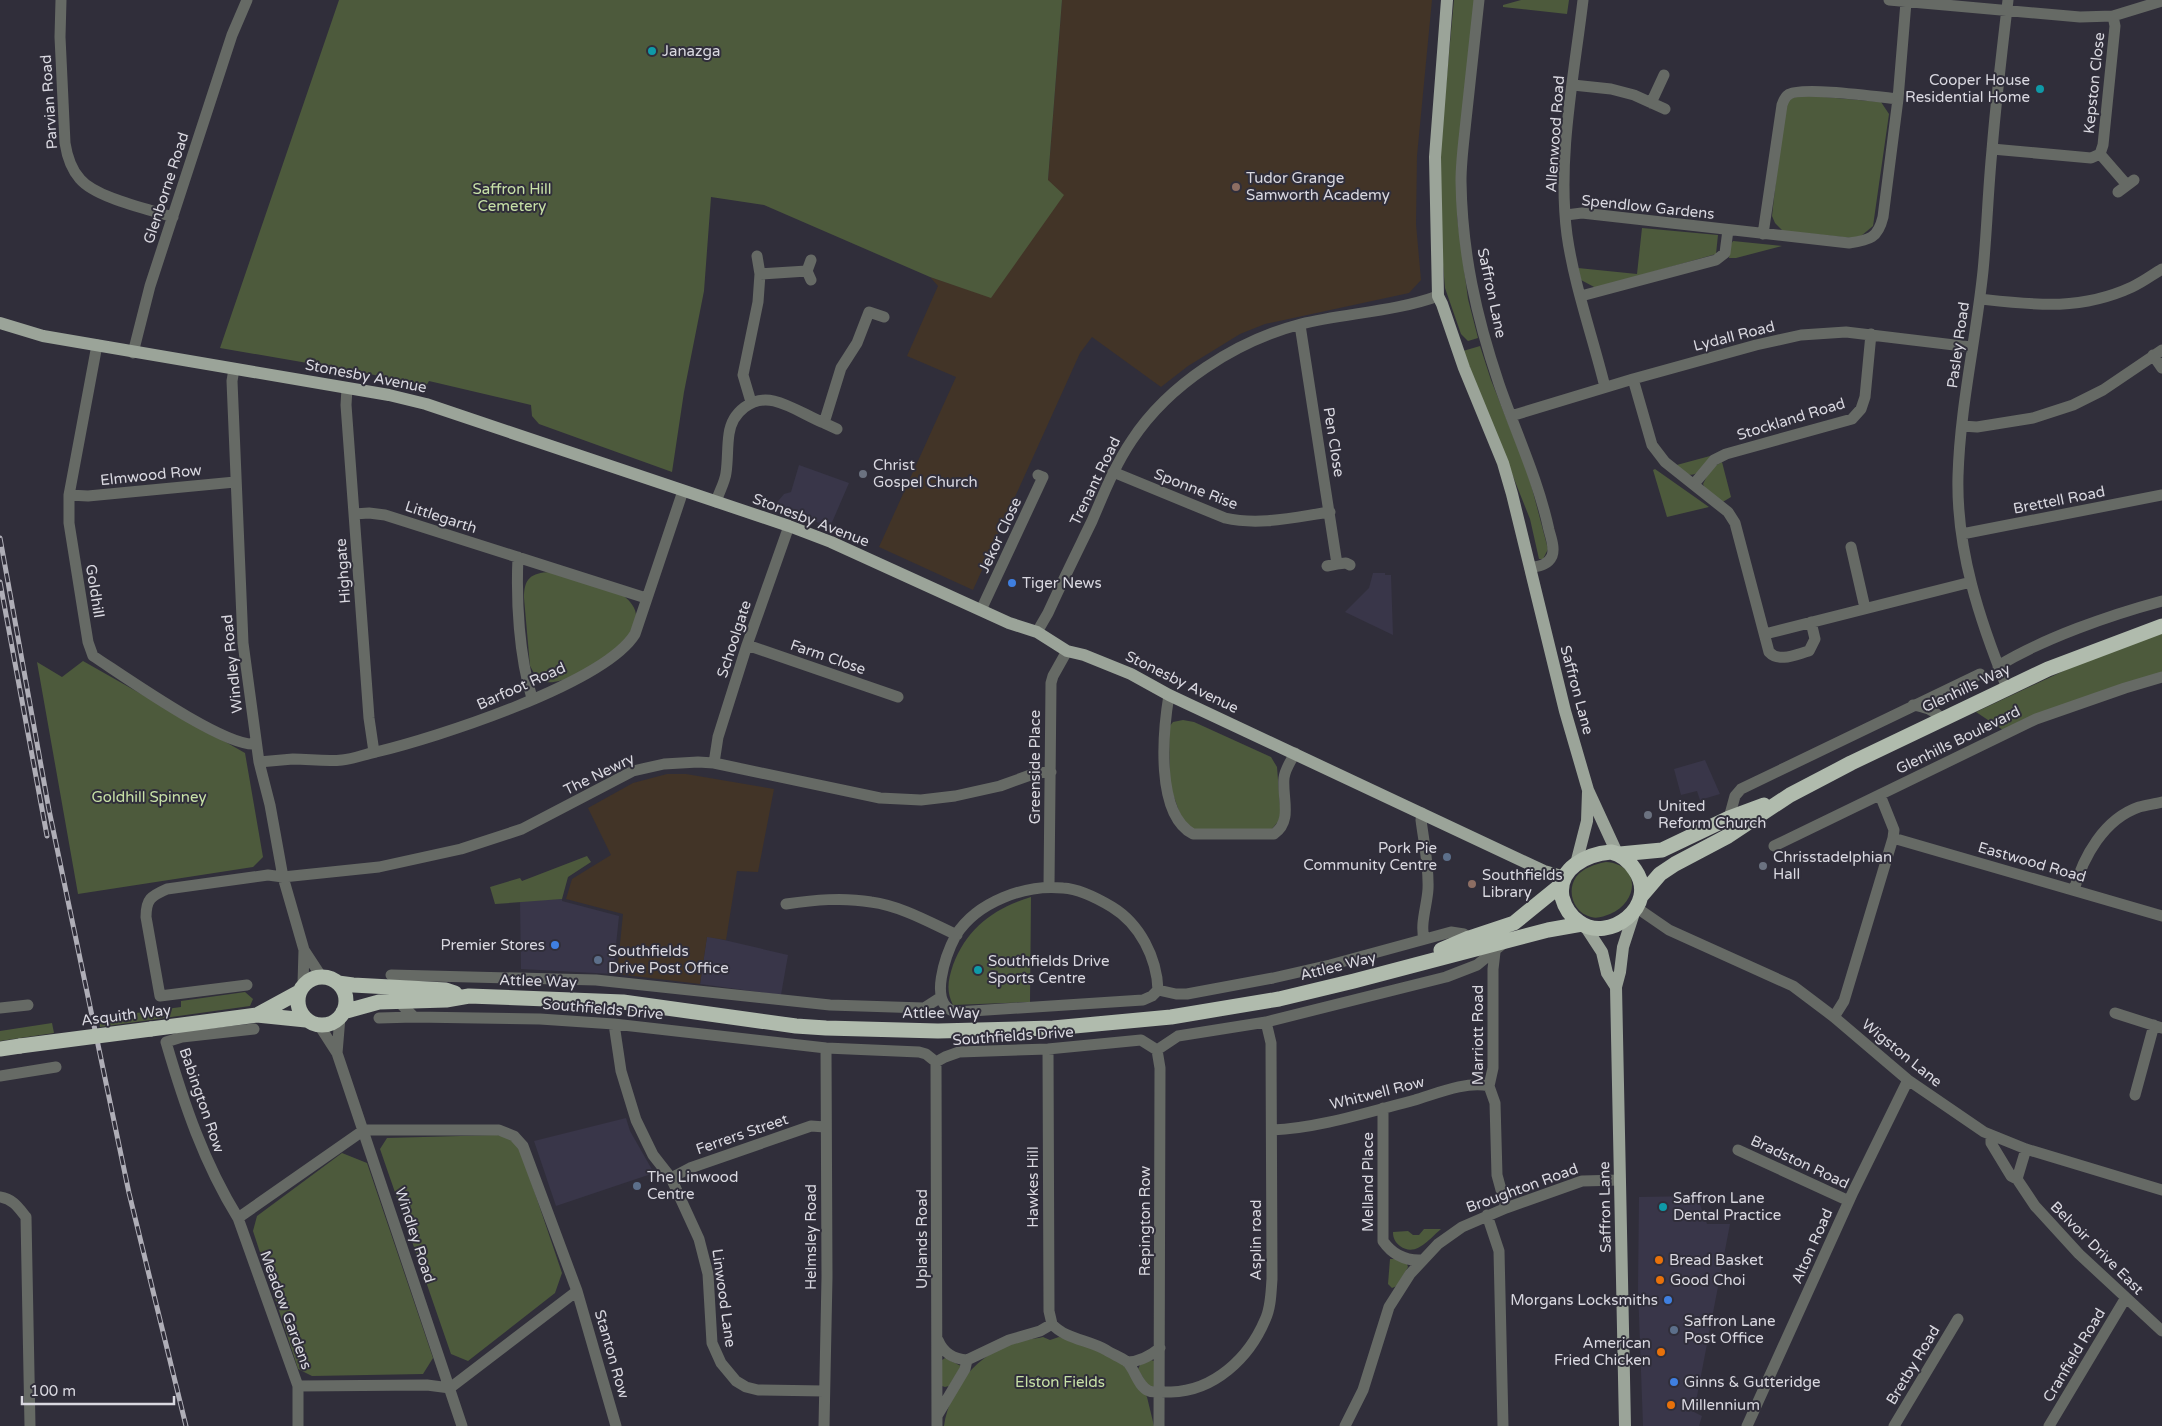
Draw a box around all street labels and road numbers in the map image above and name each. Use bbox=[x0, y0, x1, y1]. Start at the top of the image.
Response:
street label: Kepston Close bbox=[2080, 31, 2108, 135]
street label: Parvian Road bbox=[37, 54, 61, 150]
street label: Allenwood Road bbox=[1542, 75, 1568, 193]
street label: Glenborne Road bbox=[139, 130, 193, 246]
street label: Spendlow Gardens bbox=[1581, 191, 1715, 223]
street label: Saffron Lane bbox=[1474, 246, 1510, 340]
street label: Pasley Road bbox=[1943, 301, 1973, 389]
street label: Lydall Road bbox=[1691, 317, 1777, 355]
street label: Stonesby Avenue bbox=[304, 355, 428, 397]
street label: Stockland Road bbox=[1735, 394, 1847, 444]
street label: Pen Close bbox=[1320, 406, 1348, 478]
street label: Trenant Road bbox=[1066, 434, 1124, 528]
street label: Elmwood Row bbox=[99, 461, 203, 489]
street label: Sponne Rise bbox=[1151, 465, 1241, 513]
street label: Brettell Road bbox=[2012, 482, 2106, 518]
street label: Stonesby Avenue bbox=[750, 489, 872, 551]
street label: Jekor Close bbox=[975, 494, 1025, 576]
street label: Littlegarth bbox=[403, 497, 479, 537]
street label: Highgate bbox=[332, 538, 354, 604]
street label: Goldhill bbox=[82, 563, 108, 619]
street label: Schoolgate bbox=[713, 598, 755, 680]
street label: Windley Road bbox=[218, 614, 246, 714]
street label: Farm Close bbox=[788, 636, 868, 678]
street label: Saffron Lane bbox=[1556, 643, 1598, 737]
street label: Stonesby Avenue bbox=[1123, 647, 1241, 717]
street label: Barfoot Road bbox=[474, 658, 568, 714]
street label: Glenhills Way bbox=[1919, 660, 2013, 716]
street label: Glenhills Boulevard bbox=[1893, 702, 2023, 778]
street label: Greenside Place bbox=[1026, 710, 1044, 824]
street label: The Newry bbox=[561, 749, 637, 799]
street label: Eastwood Road bbox=[1976, 838, 2088, 886]
street label: Attlee Way bbox=[1298, 948, 1378, 984]
street label: Attlee Way bbox=[499, 971, 577, 991]
street label: Marriott Road bbox=[1469, 985, 1487, 1085]
street label: Southfields Drive bbox=[542, 995, 664, 1023]
street label: Asquith Way bbox=[80, 1001, 172, 1029]
street label: Attlee Way bbox=[902, 1004, 980, 1022]
street label: Wigston Lane bbox=[1858, 1015, 1946, 1091]
street label: Southfields Drive bbox=[952, 1023, 1074, 1049]
street label: Babington Row bbox=[176, 1045, 228, 1155]
street label: Whitwell Row bbox=[1328, 1073, 1426, 1113]
street label: Ferrers Street bbox=[693, 1110, 791, 1158]
street label: Bradston Road bbox=[1748, 1131, 1852, 1193]
street label: Melland Place bbox=[1359, 1132, 1377, 1232]
street label: Hawkes Hill bbox=[1024, 1146, 1042, 1228]
street label: Broughton Road bbox=[1463, 1159, 1581, 1217]
street label: Saffron Lane bbox=[1595, 1161, 1615, 1253]
street label: Repington Row bbox=[1136, 1166, 1154, 1276]
street label: Helmsley Road bbox=[802, 1184, 820, 1290]
street label: Windley Road bbox=[391, 1185, 439, 1285]
street label: Uplands Road bbox=[913, 1189, 931, 1289]
street label: Belvoir Drive East bbox=[2047, 1198, 2148, 1299]
street label: Asplin road bbox=[1247, 1200, 1265, 1280]
street label: Alton Road bbox=[1787, 1206, 1837, 1286]
street label: Meadow Gardens bbox=[256, 1248, 316, 1372]
street label: Linwood Lane bbox=[708, 1248, 740, 1348]
street label: Cranfield Road bbox=[2039, 1305, 2109, 1405]
street label: Stanton Row bbox=[591, 1308, 633, 1401]
street label: Bretby Road bbox=[1882, 1322, 1944, 1408]

